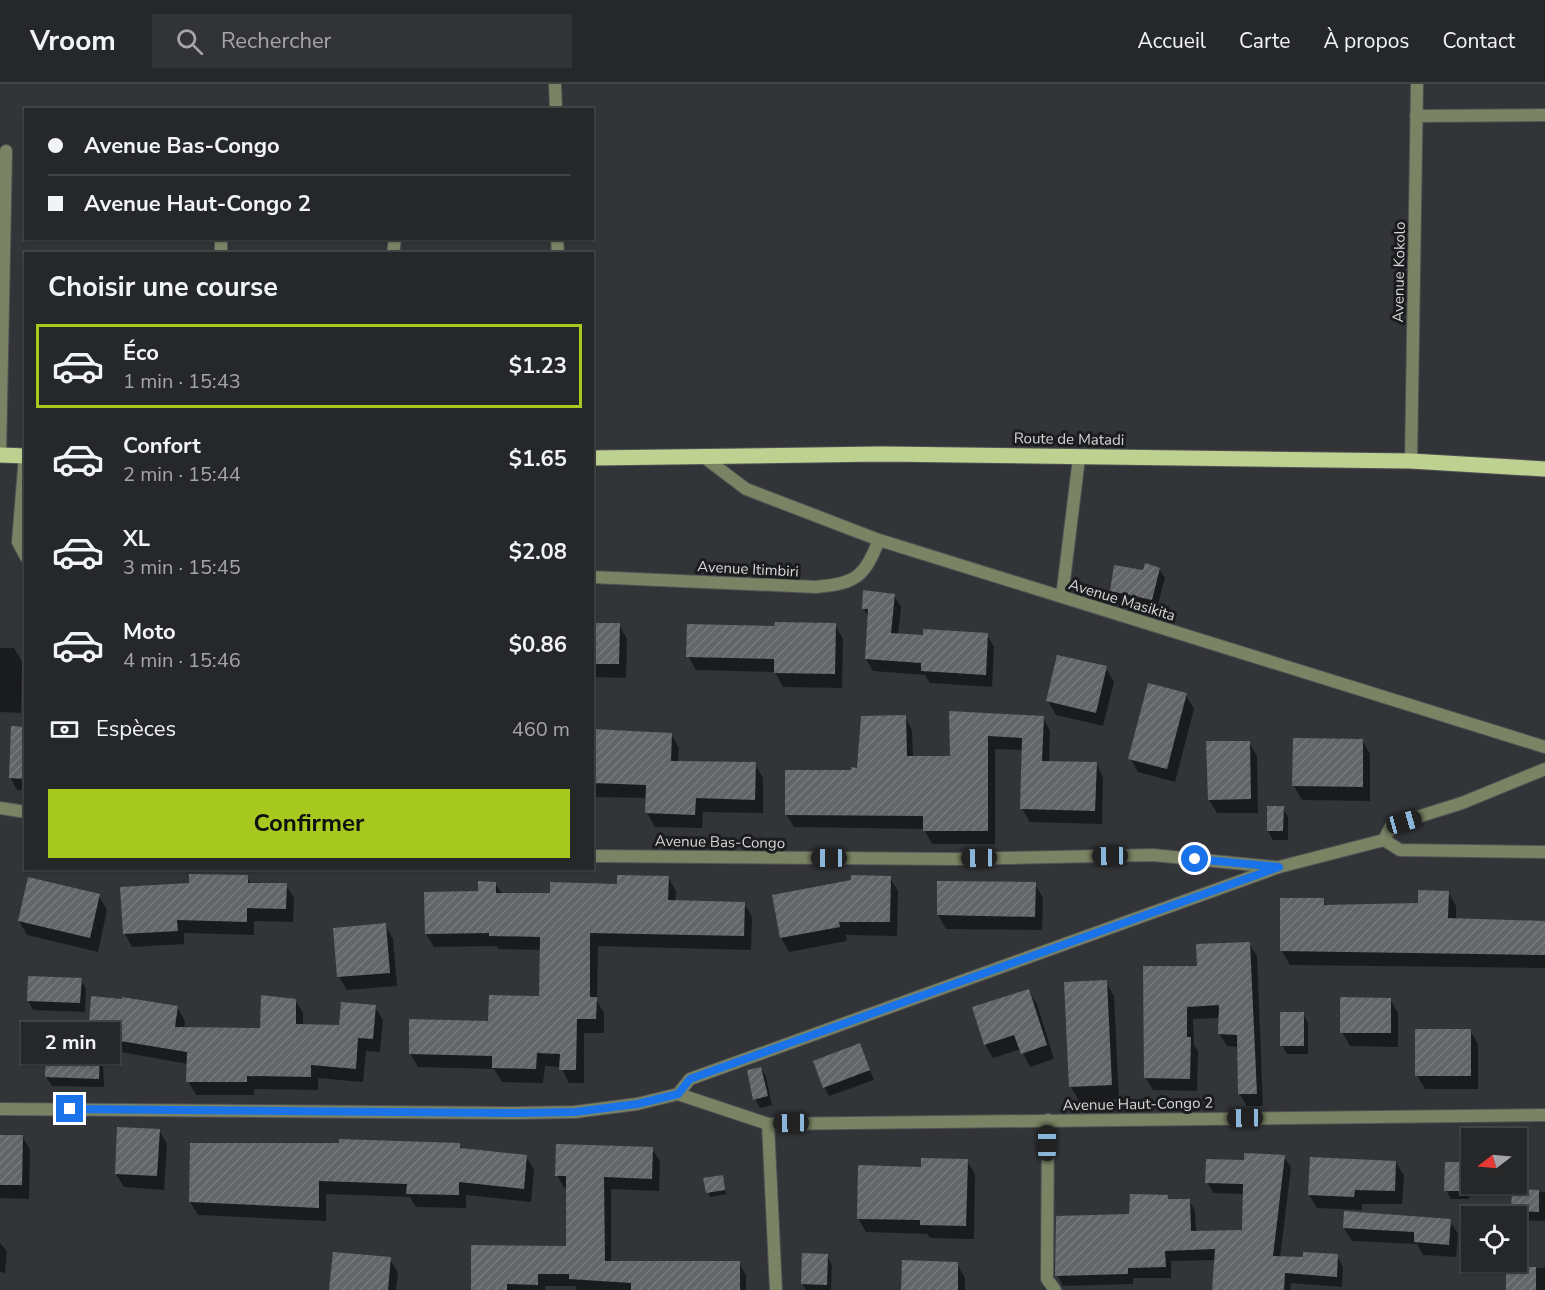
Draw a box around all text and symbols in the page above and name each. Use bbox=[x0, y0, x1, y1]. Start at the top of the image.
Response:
search box bbox=[152, 14, 572, 68]
text: Vroom bbox=[30, 22, 116, 60]
icon: search bbox=[173, 25, 206, 58]
text: Rechercher bbox=[221, 26, 331, 56]
text: Accueil bbox=[1137, 27, 1206, 55]
text: Carte bbox=[1239, 27, 1290, 55]
text: À propos bbox=[1323, 27, 1409, 55]
text: Contact bbox=[1442, 27, 1515, 55]
text: Avenue Bas-Congo bbox=[84, 131, 280, 161]
text: Avenue Haut-Congo 2 bbox=[84, 189, 311, 219]
street label: Avenue Kokolo bbox=[1388, 221, 1410, 323]
text: Choisir une course bbox=[48, 269, 278, 306]
text: Éco bbox=[123, 338, 159, 368]
icon: car bbox=[51, 339, 105, 393]
text: $1.23 bbox=[509, 351, 567, 381]
text: 1 min · 15:43 bbox=[123, 368, 241, 395]
street label: Route de Matadi bbox=[1014, 428, 1124, 450]
text: Confort bbox=[123, 431, 201, 461]
icon: car bbox=[51, 432, 105, 486]
text: $1.65 bbox=[509, 444, 567, 474]
text: 2 min · 15:44 bbox=[123, 461, 241, 488]
text: XL bbox=[123, 524, 150, 554]
icon: car bbox=[51, 525, 105, 579]
text: $2.08 bbox=[509, 537, 567, 567]
text: 3 min · 15:45 bbox=[123, 554, 241, 581]
street label: Avenue Itimbiri bbox=[697, 556, 799, 582]
street label: Avenue Masikita bbox=[1066, 574, 1178, 626]
text: Moto bbox=[123, 617, 176, 647]
icon: car bbox=[51, 618, 105, 672]
text: $0.86 bbox=[509, 630, 567, 660]
text: 4 min · 15:46 bbox=[123, 647, 241, 674]
icon: cash bbox=[48, 713, 81, 746]
text: Espèces bbox=[96, 714, 176, 744]
text: 460 m bbox=[512, 716, 570, 743]
button: Confirmer bbox=[48, 789, 570, 858]
car bbox=[1384, 808, 1424, 836]
street label: Avenue Bas-Congo bbox=[655, 831, 785, 853]
route start bbox=[1181, 845, 1208, 872]
car bbox=[1092, 847, 1128, 865]
car bbox=[811, 849, 847, 867]
car bbox=[961, 849, 997, 867]
callout: 2 min bbox=[20, 1022, 119, 1064]
text: 2 min bbox=[45, 1029, 96, 1056]
street label: Avenue Haut-Congo 2 bbox=[1063, 1093, 1213, 1115]
route end bbox=[56, 1095, 83, 1122]
car bbox=[1227, 1109, 1263, 1127]
car bbox=[773, 1114, 809, 1132]
car bbox=[1038, 1125, 1056, 1161]
north arrow bbox=[1461, 1128, 1527, 1194]
map controls bbox=[1461, 1128, 1527, 1272]
button: locate bbox=[1461, 1206, 1527, 1272]

